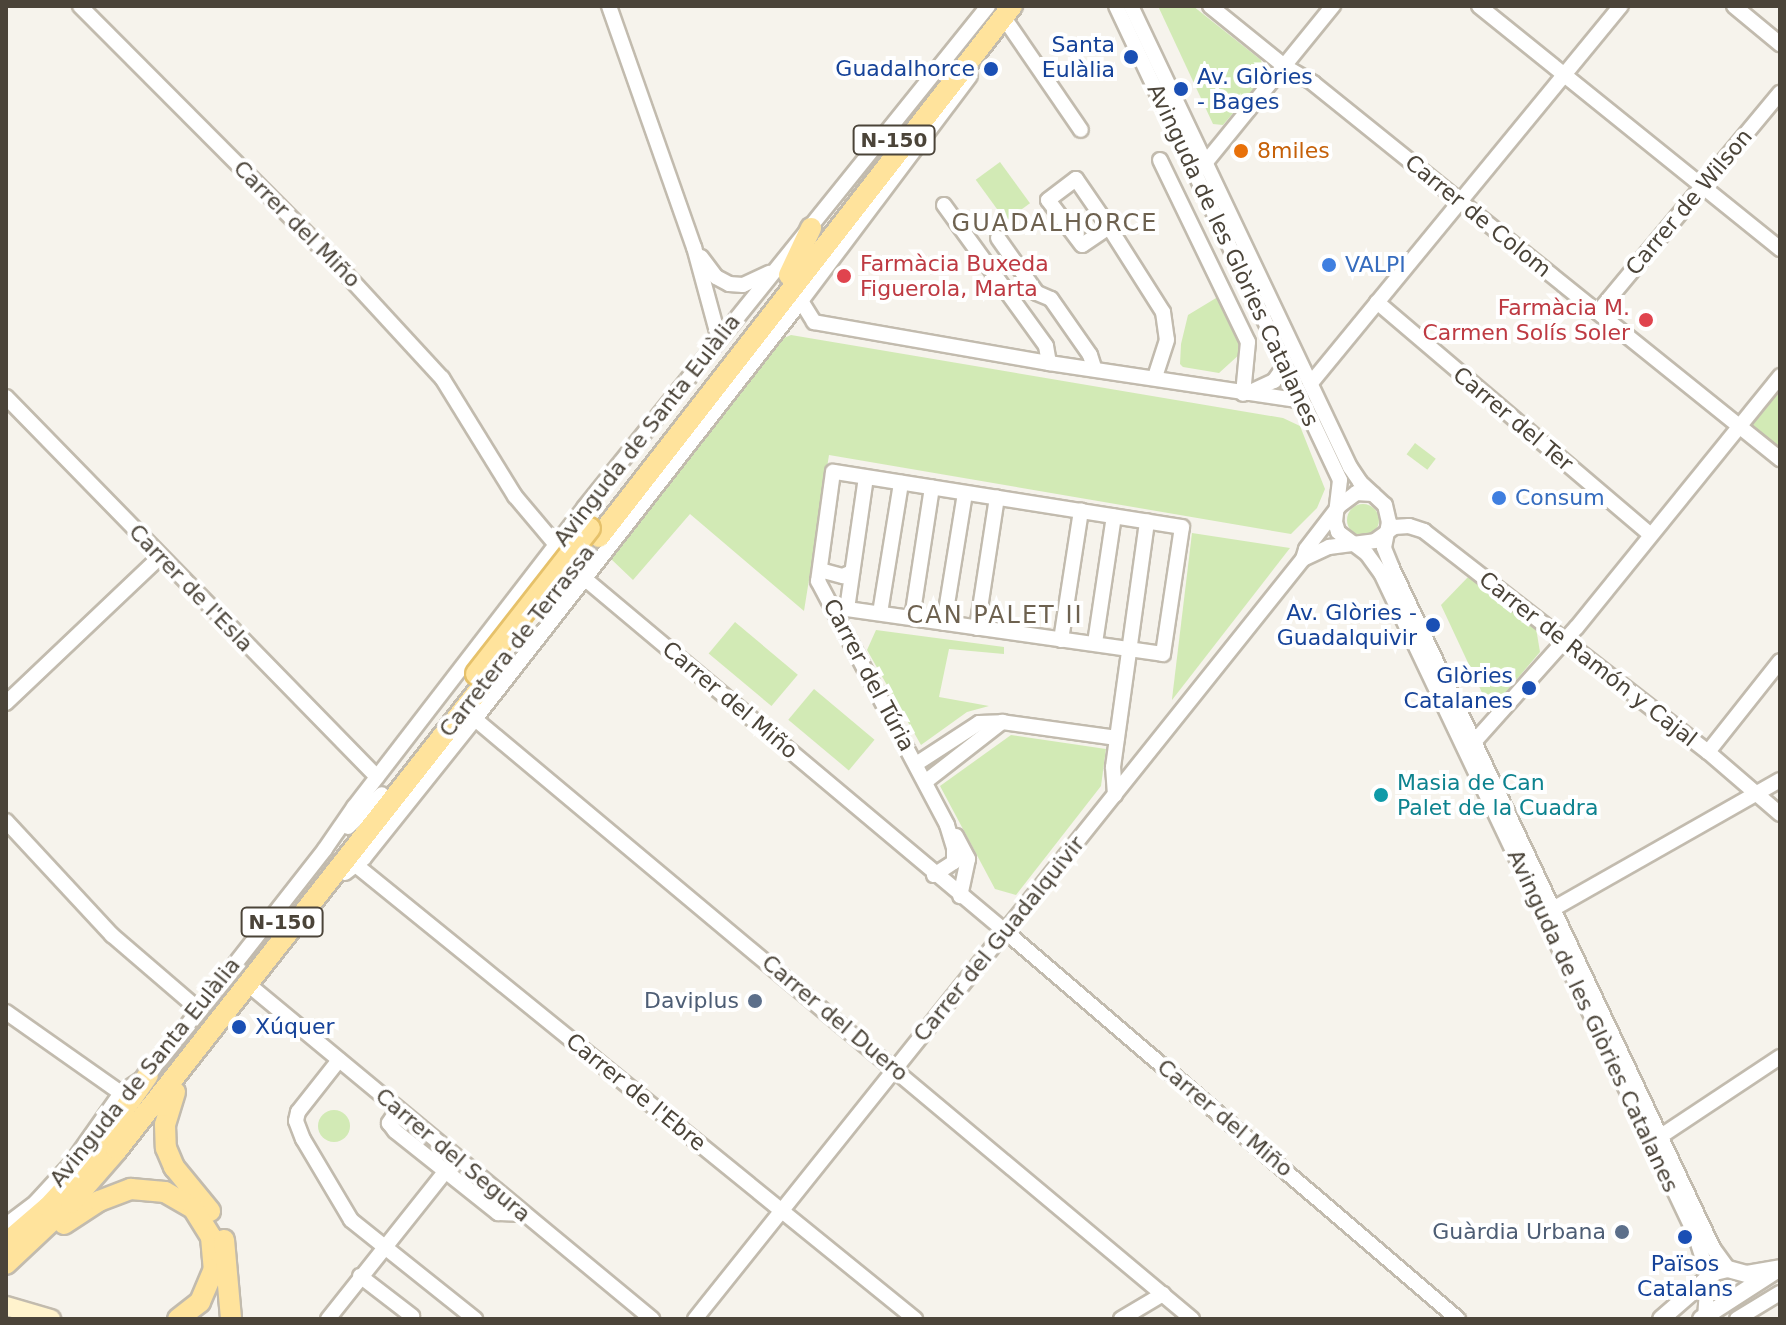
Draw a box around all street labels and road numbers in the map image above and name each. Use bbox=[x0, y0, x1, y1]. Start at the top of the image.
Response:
street label: Avinguda de les Glòries Catalanes bbox=[1142, 79, 1324, 431]
road number: N-150 bbox=[852, 124, 936, 156]
street label: Carrer de Wilson bbox=[1620, 124, 1758, 280]
street label: Carrer de Colom bbox=[1400, 149, 1556, 283]
street label: Carrer del Miño bbox=[228, 155, 366, 293]
street label: Avinguda de Santa Eulàlia bbox=[548, 309, 746, 551]
street label: Carrer del Ter bbox=[1448, 361, 1578, 477]
street label: Carrer de l'Esla bbox=[123, 519, 259, 657]
street label: Carretera de Terrassa bbox=[434, 540, 600, 742]
street label: Carrer de Ramón y Cajal bbox=[1474, 566, 1702, 752]
street label: Carrer del Túria bbox=[818, 594, 920, 756]
street label: Carrer del Miño bbox=[657, 636, 803, 764]
street label: Carrer del Guadalquivir bbox=[908, 831, 1090, 1047]
street label: Avinguda de les Glòries Catalanes bbox=[1502, 845, 1684, 1197]
road number: N-150 bbox=[240, 906, 324, 938]
street label: Carrer del Duero bbox=[757, 949, 913, 1087]
street label: Avinguda de Santa Eulàlia bbox=[44, 952, 246, 1192]
street label: Carrer de l'Ebre bbox=[561, 1028, 711, 1156]
street label: Carrer del Miño bbox=[1152, 1054, 1298, 1182]
street label: Carrer del Segura bbox=[370, 1082, 536, 1228]

